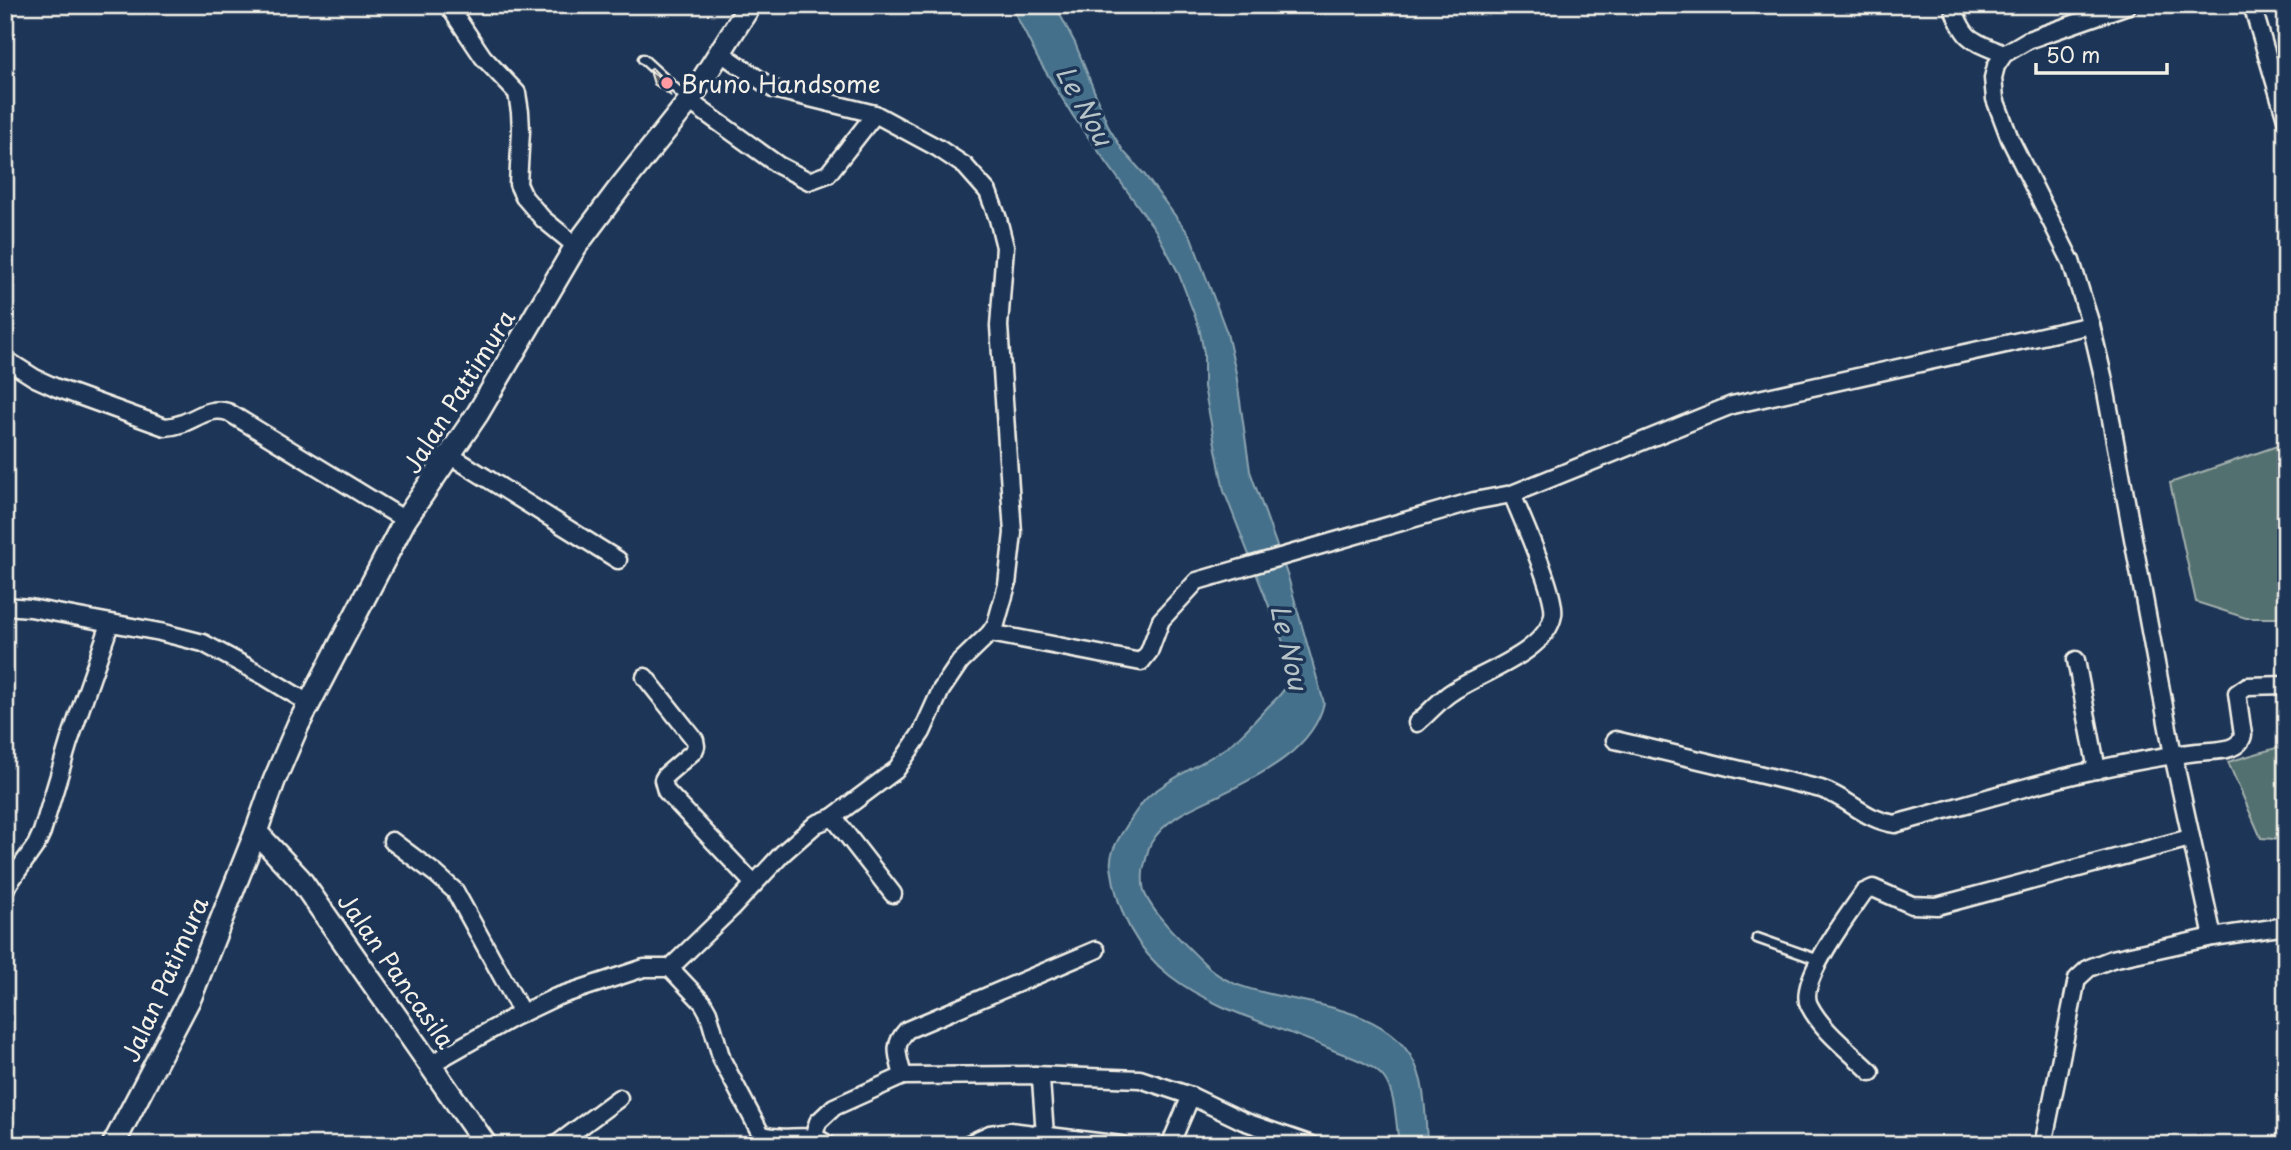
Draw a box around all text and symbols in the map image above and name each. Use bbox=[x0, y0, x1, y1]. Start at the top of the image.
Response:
scale bar bbox=[2036, 32, 2167, 76]
text: 50 m bbox=[2046, 38, 2100, 70]
water label: Le Nou bbox=[1047, 58, 1124, 154]
place label: Bruno Handsome bbox=[681, 65, 881, 101]
marker: Bruno Handsome bbox=[659, 75, 675, 91]
street label: Jalan Pattimura bbox=[393, 302, 523, 480]
water label: Le Nou bbox=[1261, 600, 1319, 696]
street label: Jalan Pancasila bbox=[330, 885, 464, 1055]
street label: Jalan Patimura bbox=[111, 890, 217, 1067]

